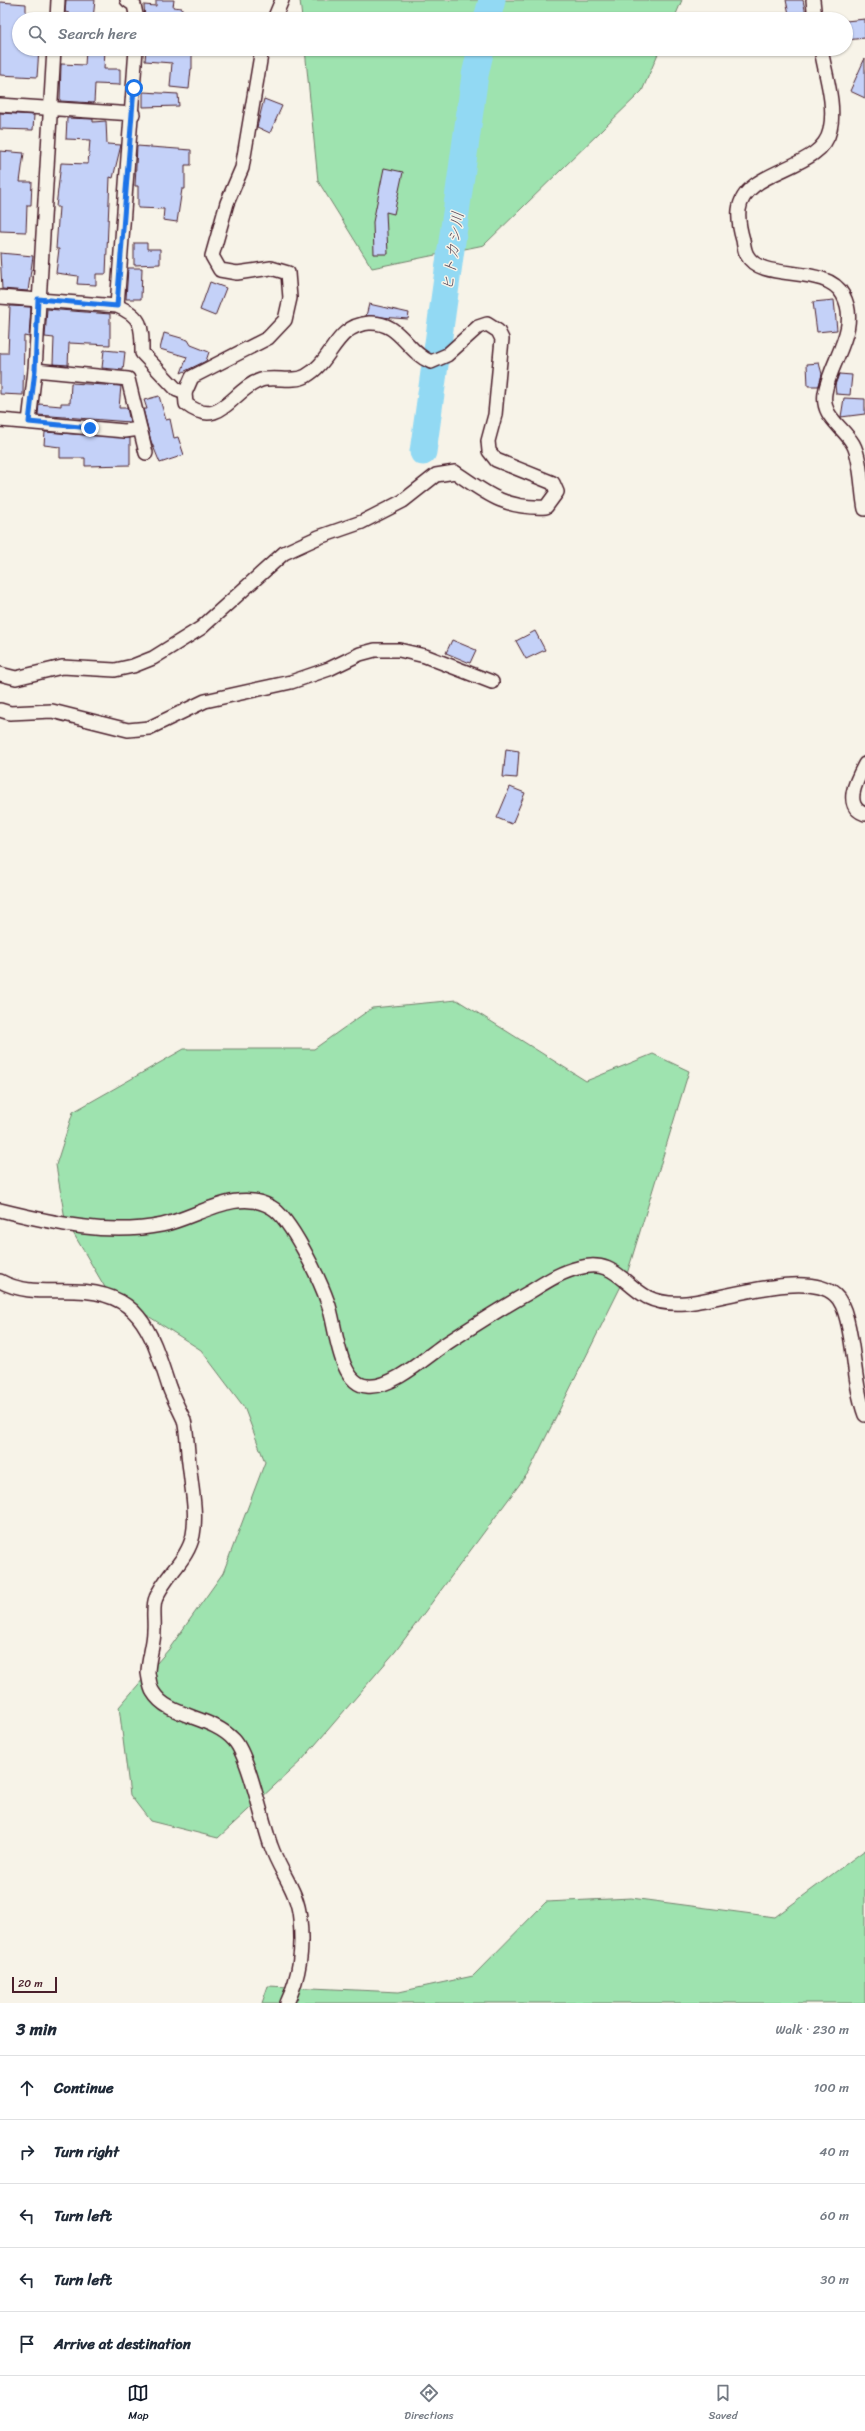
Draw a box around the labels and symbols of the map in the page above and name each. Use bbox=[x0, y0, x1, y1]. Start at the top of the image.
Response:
route start bbox=[125, 79, 143, 97]
water label: ヒトカシ川 bbox=[433, 209, 472, 293]
route end bbox=[81, 419, 99, 437]
scale bar bbox=[12, 1975, 57, 1994]

